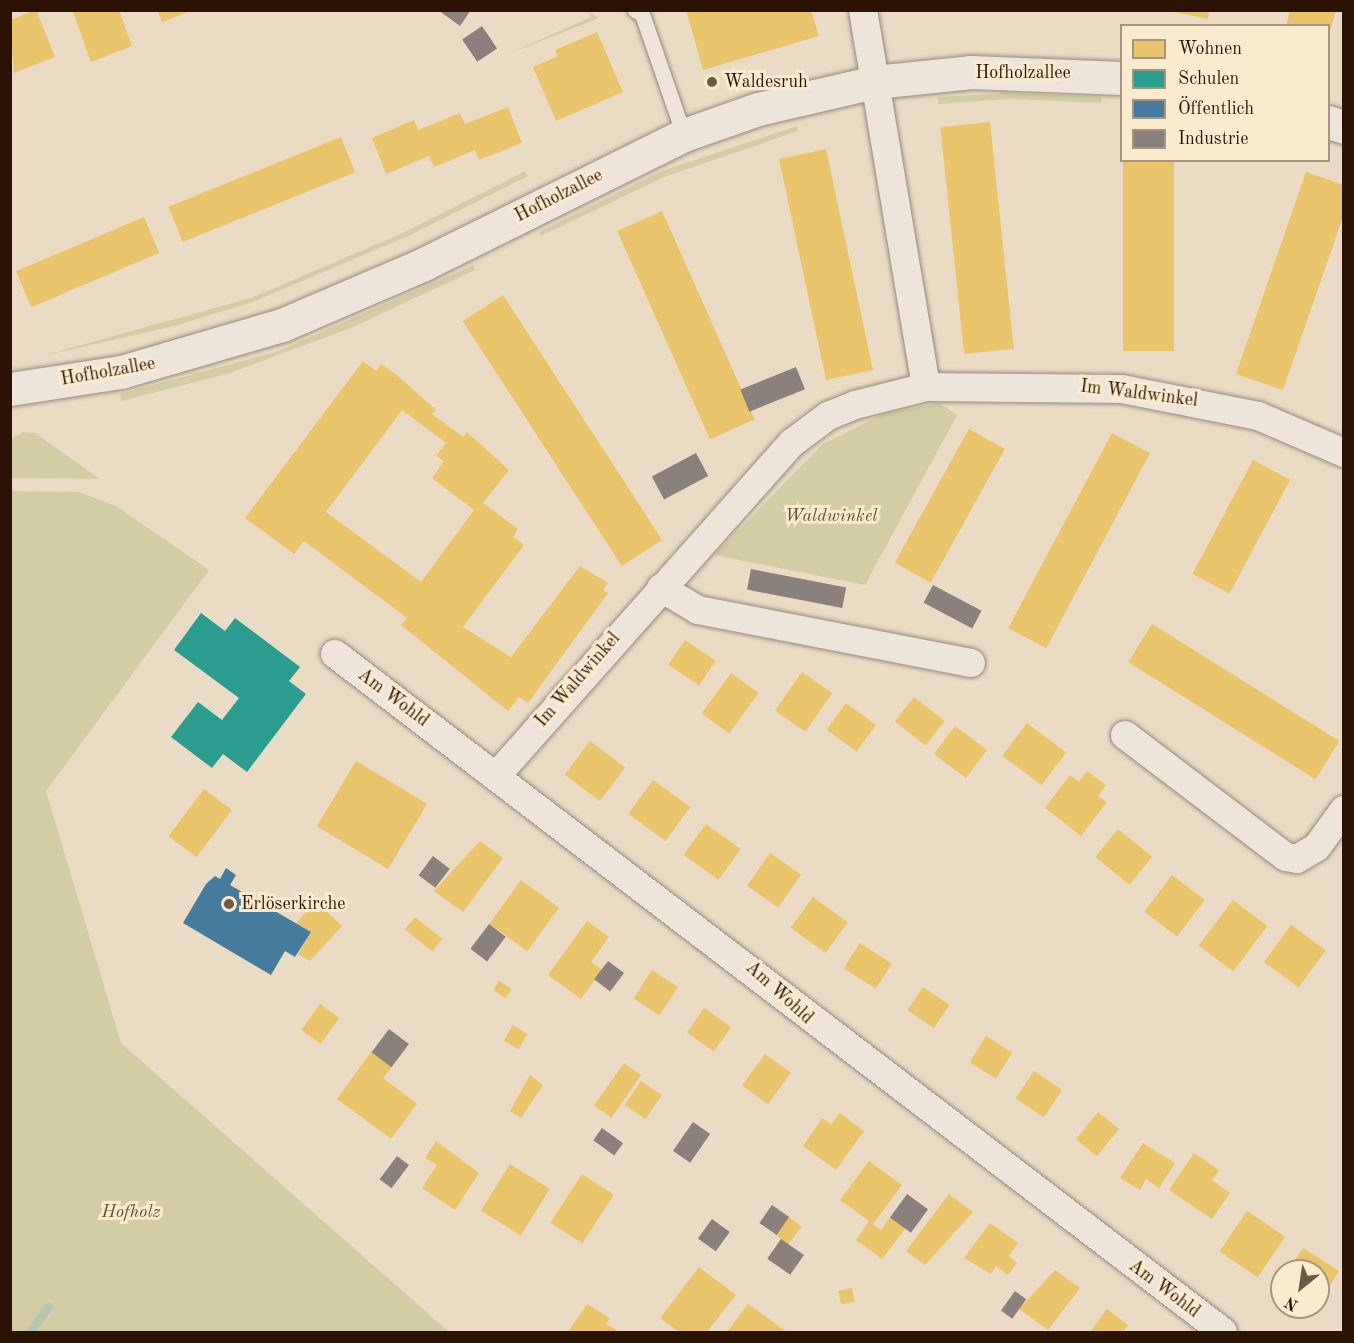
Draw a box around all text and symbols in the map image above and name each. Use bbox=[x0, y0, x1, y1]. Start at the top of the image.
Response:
legend bbox=[1120, 24, 1330, 162]
text: Wohnen bbox=[1178, 40, 1242, 58]
street label: Hofholzallee bbox=[975, 62, 1071, 84]
text: Schulen bbox=[1178, 70, 1239, 88]
place label: Waldesruh bbox=[724, 71, 808, 93]
marker: Waldesruh bbox=[705, 75, 719, 89]
text: Öffentlich bbox=[1178, 100, 1254, 118]
text: Industrie bbox=[1178, 130, 1248, 148]
street label: Hofholzallee bbox=[511, 165, 607, 227]
street label: Hofholzallee bbox=[59, 353, 157, 391]
street label: Im Waldwinkel bbox=[1079, 376, 1199, 412]
park label: Waldwinkel bbox=[785, 505, 877, 527]
street label: Im Waldwinkel bbox=[531, 628, 625, 732]
street label: Am Wohld bbox=[353, 664, 433, 732]
place label: Erlöserkirche bbox=[241, 893, 346, 915]
marker: Erlöserkirche bbox=[222, 897, 236, 911]
street label: Am Wohld bbox=[741, 957, 817, 1029]
park label: Hofholz bbox=[101, 1201, 161, 1223]
street label: Am Wohld bbox=[1124, 1255, 1204, 1323]
north arrow bbox=[1270, 1259, 1330, 1319]
text: N bbox=[1283, 1293, 1301, 1313]

